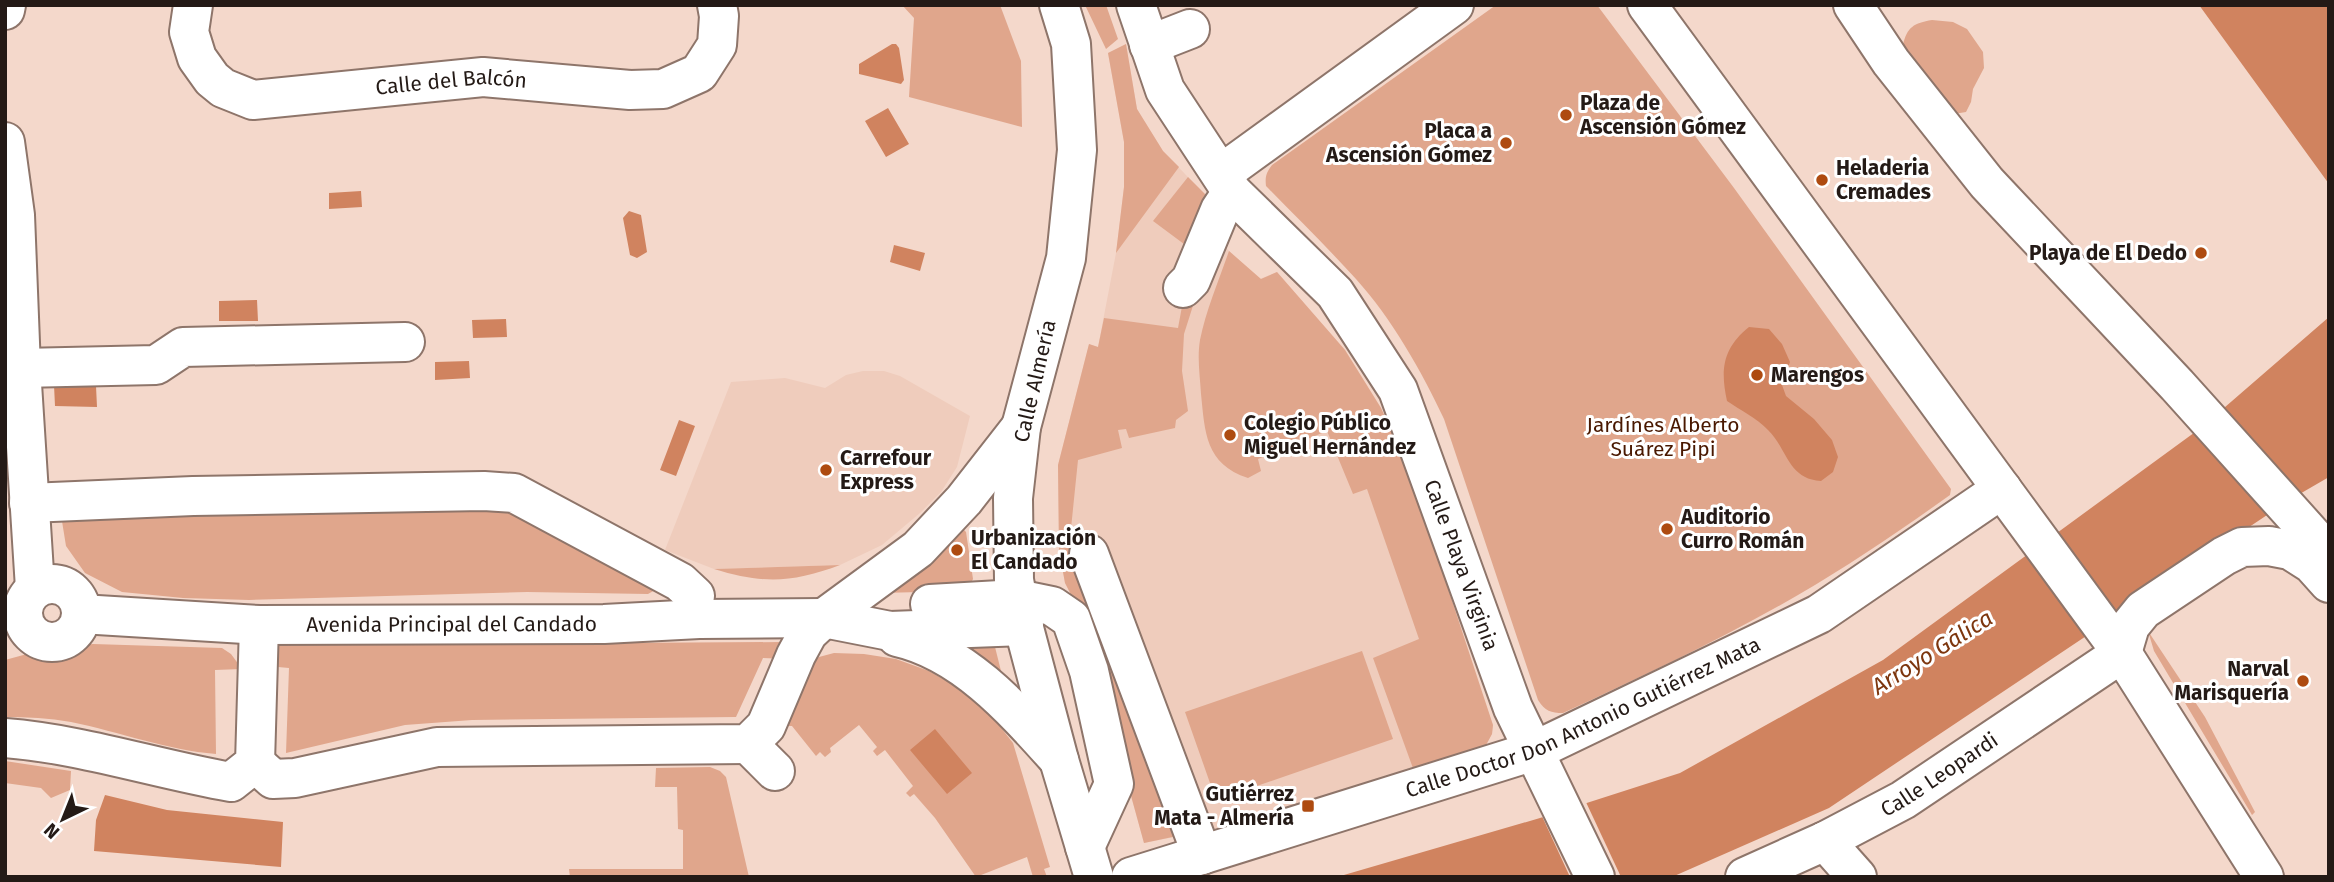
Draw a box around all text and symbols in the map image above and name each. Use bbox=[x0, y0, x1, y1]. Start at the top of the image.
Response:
street label: Calle del Balcón bbox=[374, 64, 528, 101]
place label: Plaza de Ascensión Gómez bbox=[1579, 90, 1746, 140]
marker: Plaza de Ascensión Gómez bbox=[1558, 107, 1574, 123]
place label: Placa a Ascensión Gómez bbox=[1325, 118, 1492, 168]
marker: Placa a Ascensión Gómez bbox=[1498, 135, 1514, 151]
place label: Heladeria Cremades bbox=[1836, 155, 1931, 205]
marker: Heladeria Cremades bbox=[1814, 172, 1830, 188]
place label: Playa de El Dedo bbox=[2029, 240, 2187, 266]
marker: Playa de El Dedo bbox=[2193, 245, 2209, 261]
street label: Calle Almería bbox=[1008, 317, 1062, 445]
place label: Marengos bbox=[1771, 362, 1864, 388]
marker: Marengos bbox=[1749, 367, 1765, 383]
place label: Colegio Público Miguel Hernández bbox=[1244, 410, 1416, 460]
park label: Jardínes Alberto Suárez Pipi bbox=[1587, 412, 1739, 462]
marker: Colegio Público Miguel Hernández bbox=[1222, 427, 1238, 443]
place label: Carrefour Express bbox=[840, 445, 932, 495]
marker: Carrefour Express bbox=[818, 462, 834, 478]
street label: Calle Playa Virginia bbox=[1418, 476, 1504, 654]
place label: Auditorio Curro Román bbox=[1680, 504, 1804, 554]
marker: Auditorio Curro Román bbox=[1659, 521, 1675, 537]
place label: Urbanización El Candado bbox=[971, 525, 1096, 575]
marker: Urbanización El Candado bbox=[949, 542, 965, 558]
water label: Arroyo Gálica bbox=[1865, 604, 1998, 701]
street label: Avenida Principal del Candado bbox=[306, 611, 597, 638]
street label: Calle Doctor Don Antonio Gutiérrez Mata bbox=[1402, 631, 1765, 803]
place label: Narval Marisquería bbox=[2174, 656, 2290, 706]
marker: Narval Marisquería bbox=[2295, 673, 2311, 689]
street label: Calle Leopardi bbox=[1876, 727, 2003, 822]
place label: Gutiérrez Mata - Almería bbox=[1154, 781, 1294, 831]
north arrow bbox=[28, 784, 98, 854]
marker: Gutiérrez Mata - Almería bbox=[1300, 798, 1316, 814]
text: N bbox=[39, 818, 64, 844]

